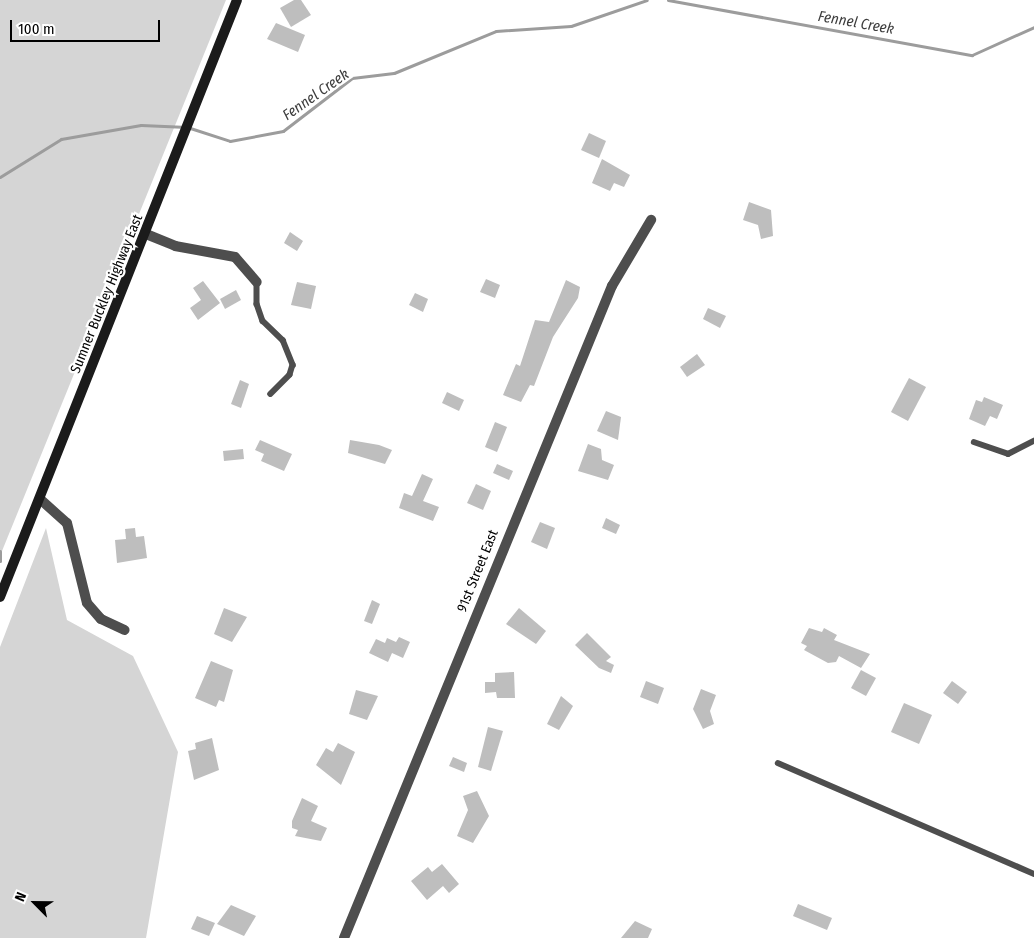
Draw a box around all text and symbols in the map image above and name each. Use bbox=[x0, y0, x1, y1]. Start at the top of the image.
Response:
water label: Fennel Creek bbox=[817, 7, 895, 39]
scale bar bbox=[12, 10, 162, 42]
text: 100 m bbox=[18, 20, 55, 38]
water label: Fennel Creek bbox=[279, 66, 353, 124]
street label: Sumner Buckley Highway East bbox=[67, 212, 147, 376]
street label: 91st Street East bbox=[454, 527, 502, 615]
north arrow bbox=[10, 878, 60, 928]
text: N bbox=[11, 890, 30, 904]

